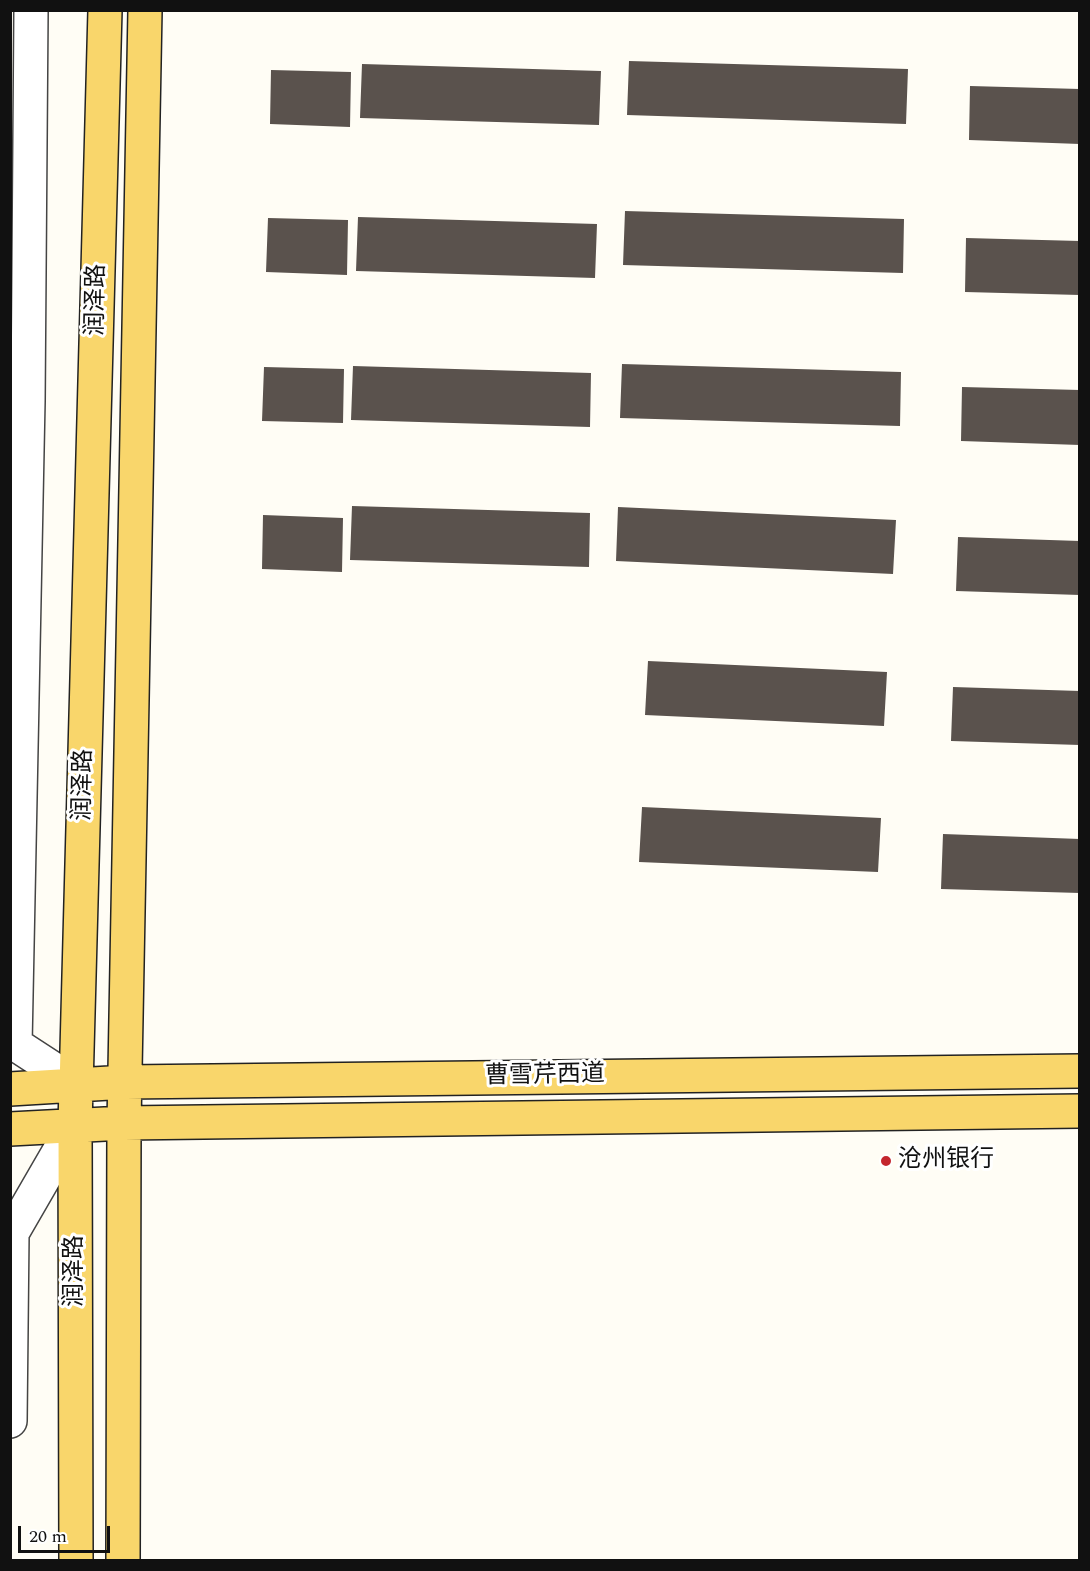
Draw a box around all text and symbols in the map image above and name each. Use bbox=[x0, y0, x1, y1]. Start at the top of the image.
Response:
street label: 润泽路 bbox=[83, 264, 113, 336]
street label: 润泽路 bbox=[70, 749, 100, 821]
street label: 曹雪芹西道 bbox=[485, 1062, 605, 1092]
place label: 沧州银行 bbox=[898, 1147, 994, 1175]
marker: 沧州银行 bbox=[879, 1154, 893, 1168]
street label: 润泽路 bbox=[62, 1235, 90, 1307]
scale bar bbox=[21, 1514, 112, 1552]
text: 20 m bbox=[29, 1523, 67, 1550]

